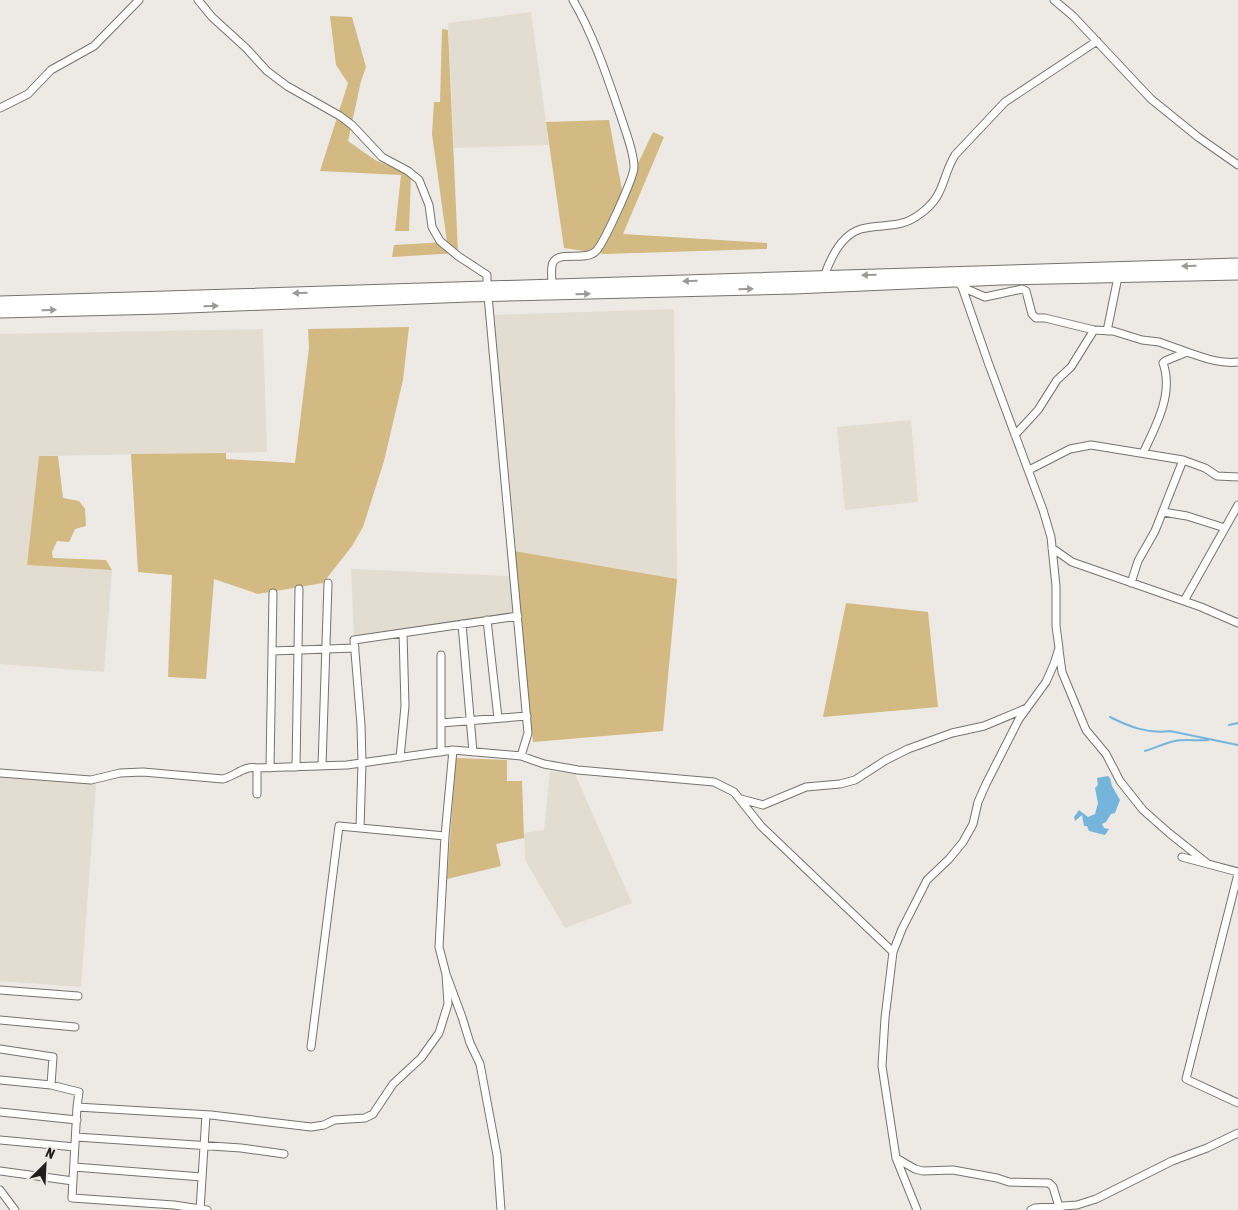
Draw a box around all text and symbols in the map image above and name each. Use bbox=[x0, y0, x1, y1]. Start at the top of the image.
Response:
one-way arrow bbox=[1181, 262, 1197, 270]
one-way arrow bbox=[861, 272, 877, 280]
one-way arrow bbox=[681, 277, 697, 285]
one-way arrow bbox=[738, 285, 754, 293]
one-way arrow bbox=[291, 289, 307, 297]
one-way arrow bbox=[576, 290, 592, 298]
one-way arrow bbox=[203, 301, 219, 309]
one-way arrow bbox=[41, 306, 57, 314]
north arrow bbox=[20, 1140, 70, 1190]
text: N bbox=[43, 1144, 57, 1162]

